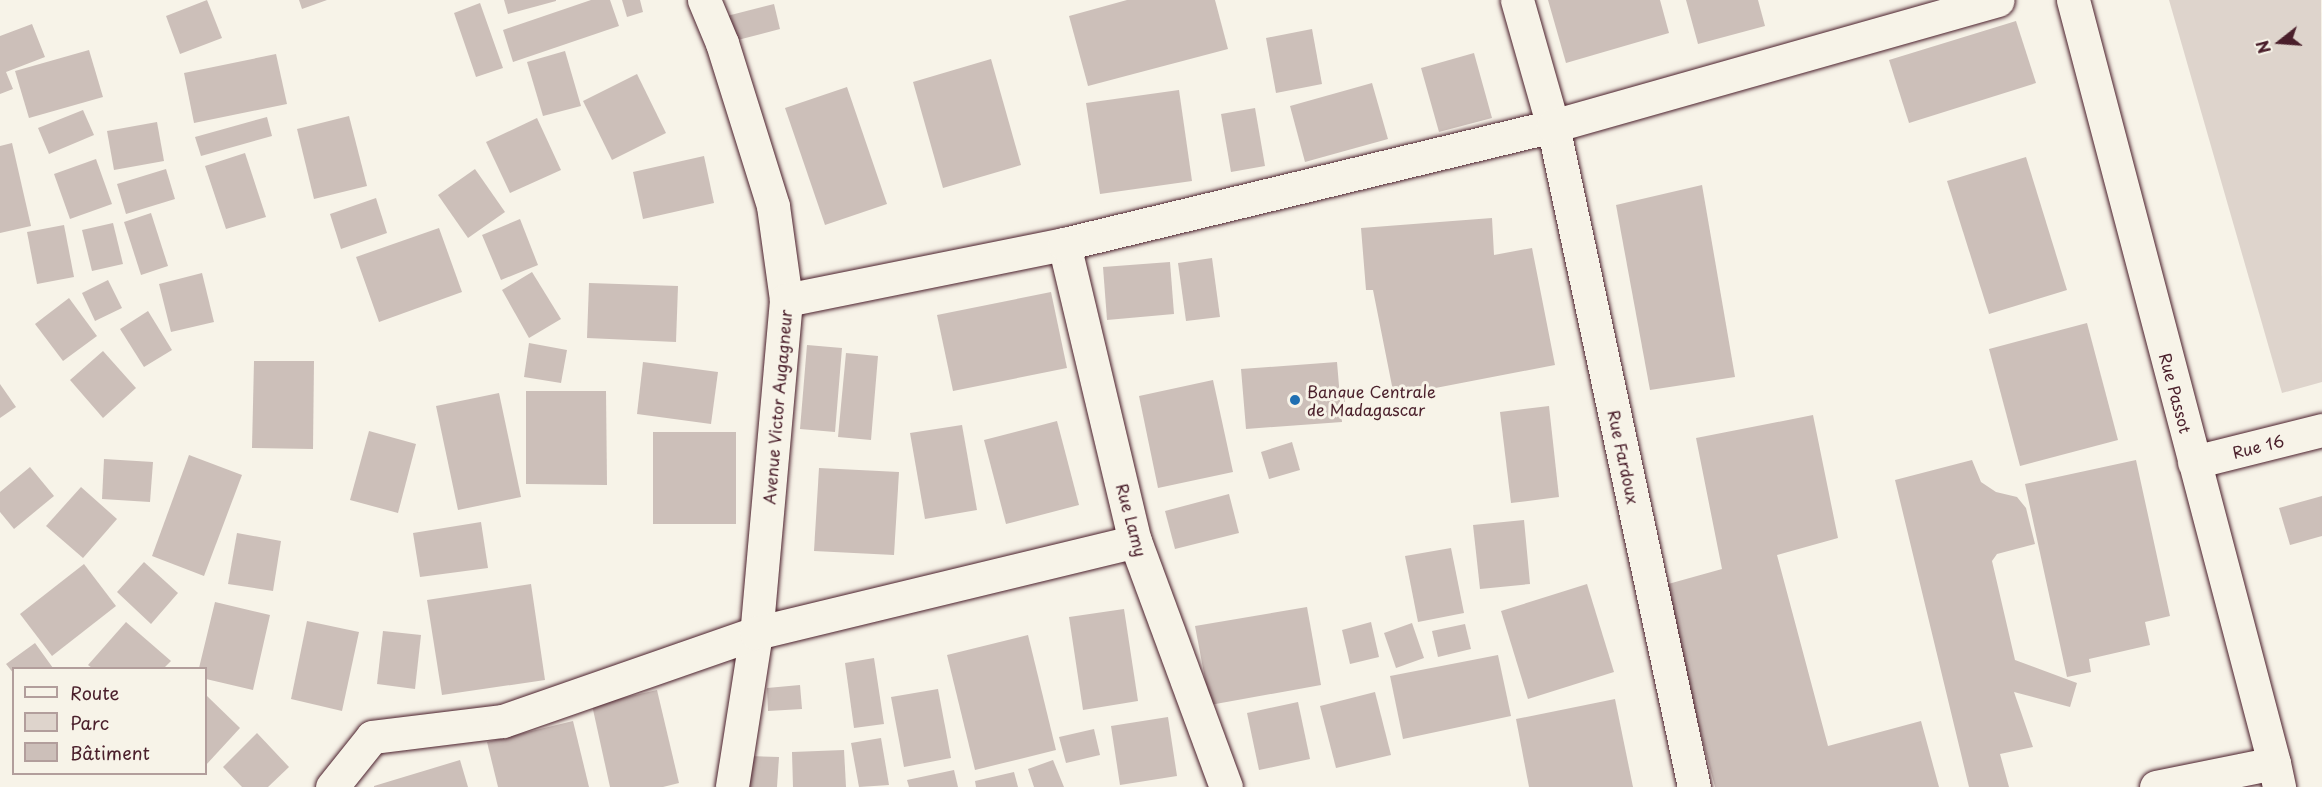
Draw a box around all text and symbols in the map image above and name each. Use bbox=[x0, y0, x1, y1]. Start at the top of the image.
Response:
north arrow bbox=[2250, 12, 2310, 72]
text: N bbox=[2249, 38, 2276, 57]
street label: Avenue Victor Augagneur bbox=[759, 309, 795, 505]
street label: Rue Passot bbox=[2156, 350, 2196, 436]
place label: Banque Centrale de Madagascar bbox=[1307, 381, 1436, 419]
marker: Banque Centrale de Madagascar bbox=[1288, 393, 1302, 407]
street label: Rue Fardoux bbox=[1605, 408, 1643, 506]
street label: Rue 16 bbox=[2230, 430, 2286, 462]
street label: Rue Lamy bbox=[1113, 481, 1151, 559]
legend bbox=[12, 667, 207, 775]
text: Route bbox=[70, 679, 119, 706]
text: Parc bbox=[70, 709, 109, 736]
text: Bâtiment bbox=[70, 739, 150, 766]

